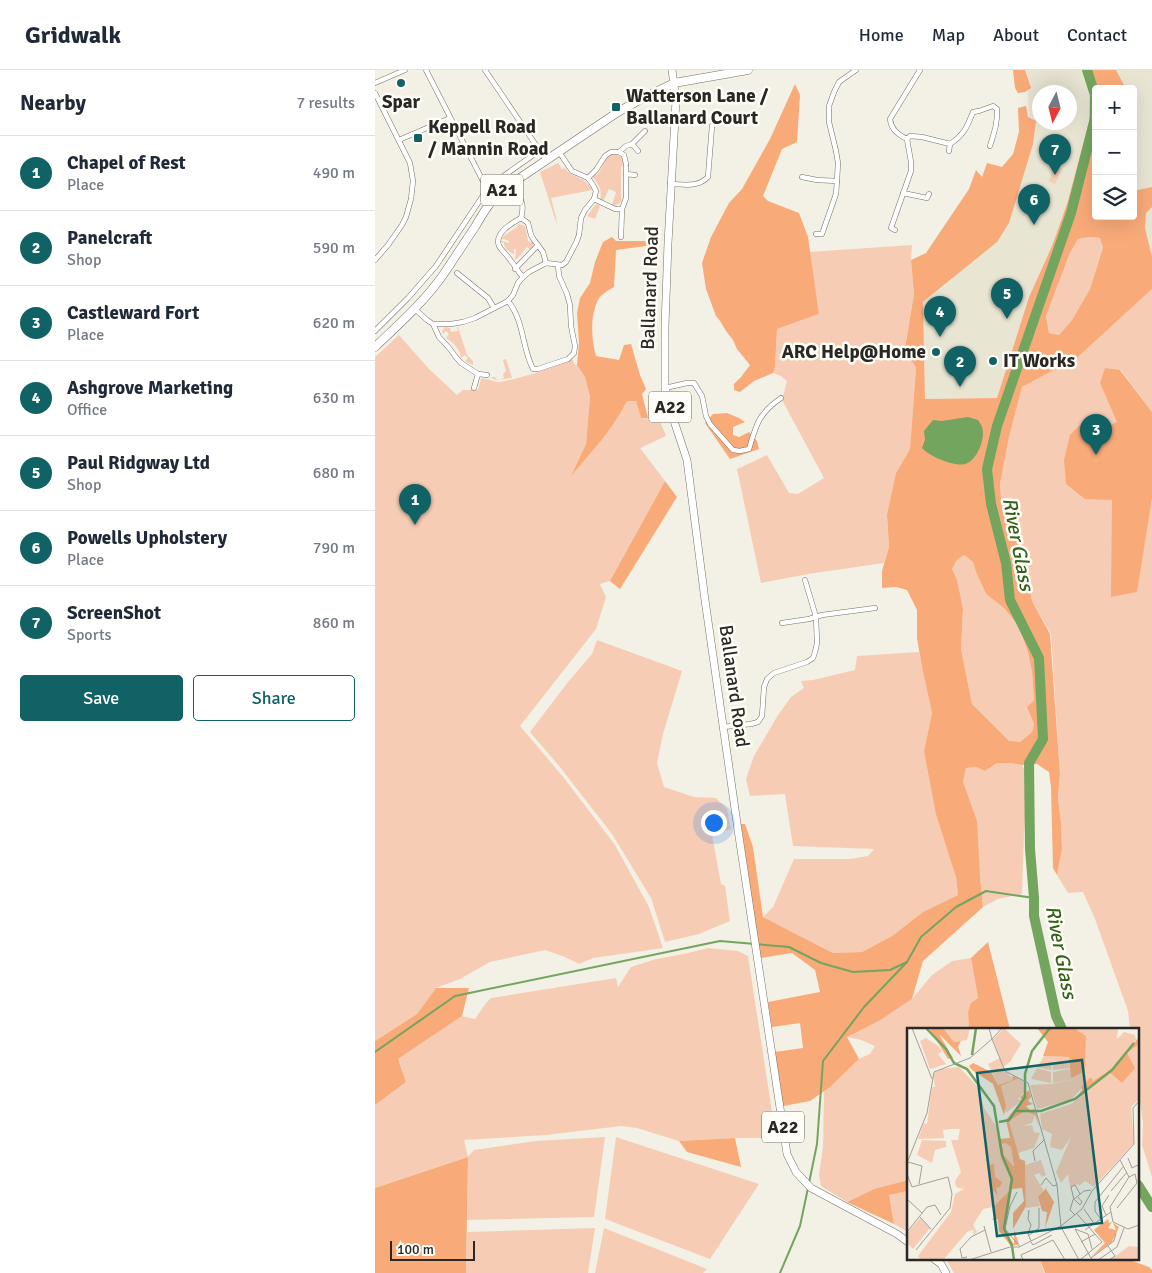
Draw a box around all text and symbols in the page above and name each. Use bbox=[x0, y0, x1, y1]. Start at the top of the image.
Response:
text: Gridwalk bbox=[25, 20, 121, 50]
text: Home bbox=[859, 24, 904, 46]
text: Map bbox=[932, 24, 965, 46]
text: About bbox=[993, 24, 1039, 46]
text: Contact bbox=[1067, 24, 1127, 46]
marker: Spar bbox=[395, 77, 407, 89]
place label: Watterson Lane / Ballanard Court bbox=[626, 84, 769, 130]
north arrow bbox=[1032, 85, 1077, 130]
map controls bbox=[1092, 85, 1137, 220]
button: + bbox=[1092, 85, 1137, 130]
text: Nearby bbox=[20, 90, 86, 116]
place label: Spar bbox=[382, 90, 420, 114]
text: 7 results bbox=[296, 93, 355, 113]
marker: Watterson Lane / Ballanard Court bbox=[610, 101, 622, 113]
place label: Keppell Road / Mannin Road bbox=[428, 115, 549, 161]
button: − bbox=[1092, 130, 1137, 175]
marker: Keppell Road / Mannin Road bbox=[412, 132, 424, 144]
pin: 7 bbox=[1039, 134, 1071, 175]
text: Chapel of Rest bbox=[67, 151, 186, 175]
text: 1 bbox=[32, 163, 40, 183]
text: 490 m bbox=[313, 163, 355, 183]
road number: A21 bbox=[481, 174, 523, 206]
text: Place bbox=[67, 175, 104, 195]
button: layers bbox=[1092, 175, 1137, 220]
pin: 6 bbox=[1018, 184, 1050, 225]
text: Panelcraft bbox=[67, 226, 152, 250]
street label: Ballanard Road bbox=[636, 226, 664, 350]
text: 2 bbox=[32, 238, 40, 258]
text: 590 m bbox=[313, 238, 355, 258]
text: Shop bbox=[67, 250, 101, 270]
pin: 5 bbox=[991, 278, 1023, 319]
pin: 4 bbox=[924, 296, 956, 337]
text: Castleward Fort bbox=[67, 301, 199, 325]
text: 3 bbox=[32, 313, 40, 333]
text: 620 m bbox=[313, 313, 355, 333]
text: Place bbox=[67, 325, 104, 345]
place label: ARC Help@Home bbox=[782, 340, 926, 364]
marker: ARC Help@Home bbox=[930, 346, 942, 358]
pin: 2 bbox=[944, 346, 976, 387]
place label: IT Works bbox=[1003, 349, 1075, 373]
marker: IT Works bbox=[987, 355, 999, 367]
text: Ashgrove Marketing bbox=[67, 376, 233, 400]
text: 4 bbox=[32, 388, 40, 408]
text: 630 m bbox=[313, 388, 355, 408]
road number: A22 bbox=[649, 392, 691, 422]
text: Office bbox=[67, 400, 107, 420]
pin: 3 bbox=[1080, 414, 1112, 455]
text: Paul Ridgway Ltd bbox=[67, 451, 210, 475]
text: 5 bbox=[32, 463, 40, 483]
text: 680 m bbox=[313, 463, 355, 483]
text: Shop bbox=[67, 475, 101, 495]
pin: 1 bbox=[399, 484, 431, 525]
water label: River Glass bbox=[997, 495, 1040, 595]
text: Powells Upholstery bbox=[67, 526, 227, 550]
text: 6 bbox=[32, 538, 40, 558]
text: 790 m bbox=[313, 538, 355, 558]
text: Place bbox=[67, 550, 104, 570]
text: ScreenShot bbox=[67, 601, 161, 625]
text: 7 bbox=[32, 613, 40, 633]
text: 860 m bbox=[313, 613, 355, 633]
street label: Ballanard Road bbox=[714, 623, 754, 749]
text: Sports bbox=[67, 625, 112, 645]
button: Save bbox=[20, 675, 183, 721]
button: Share bbox=[193, 675, 355, 721]
your location bbox=[701, 810, 727, 836]
water label: River Glass bbox=[1040, 903, 1083, 1003]
inset map bbox=[907, 1028, 1139, 1260]
road number: A22 bbox=[762, 1112, 804, 1142]
scale bar bbox=[390, 1238, 475, 1261]
text: 100 m bbox=[397, 1241, 434, 1258]

